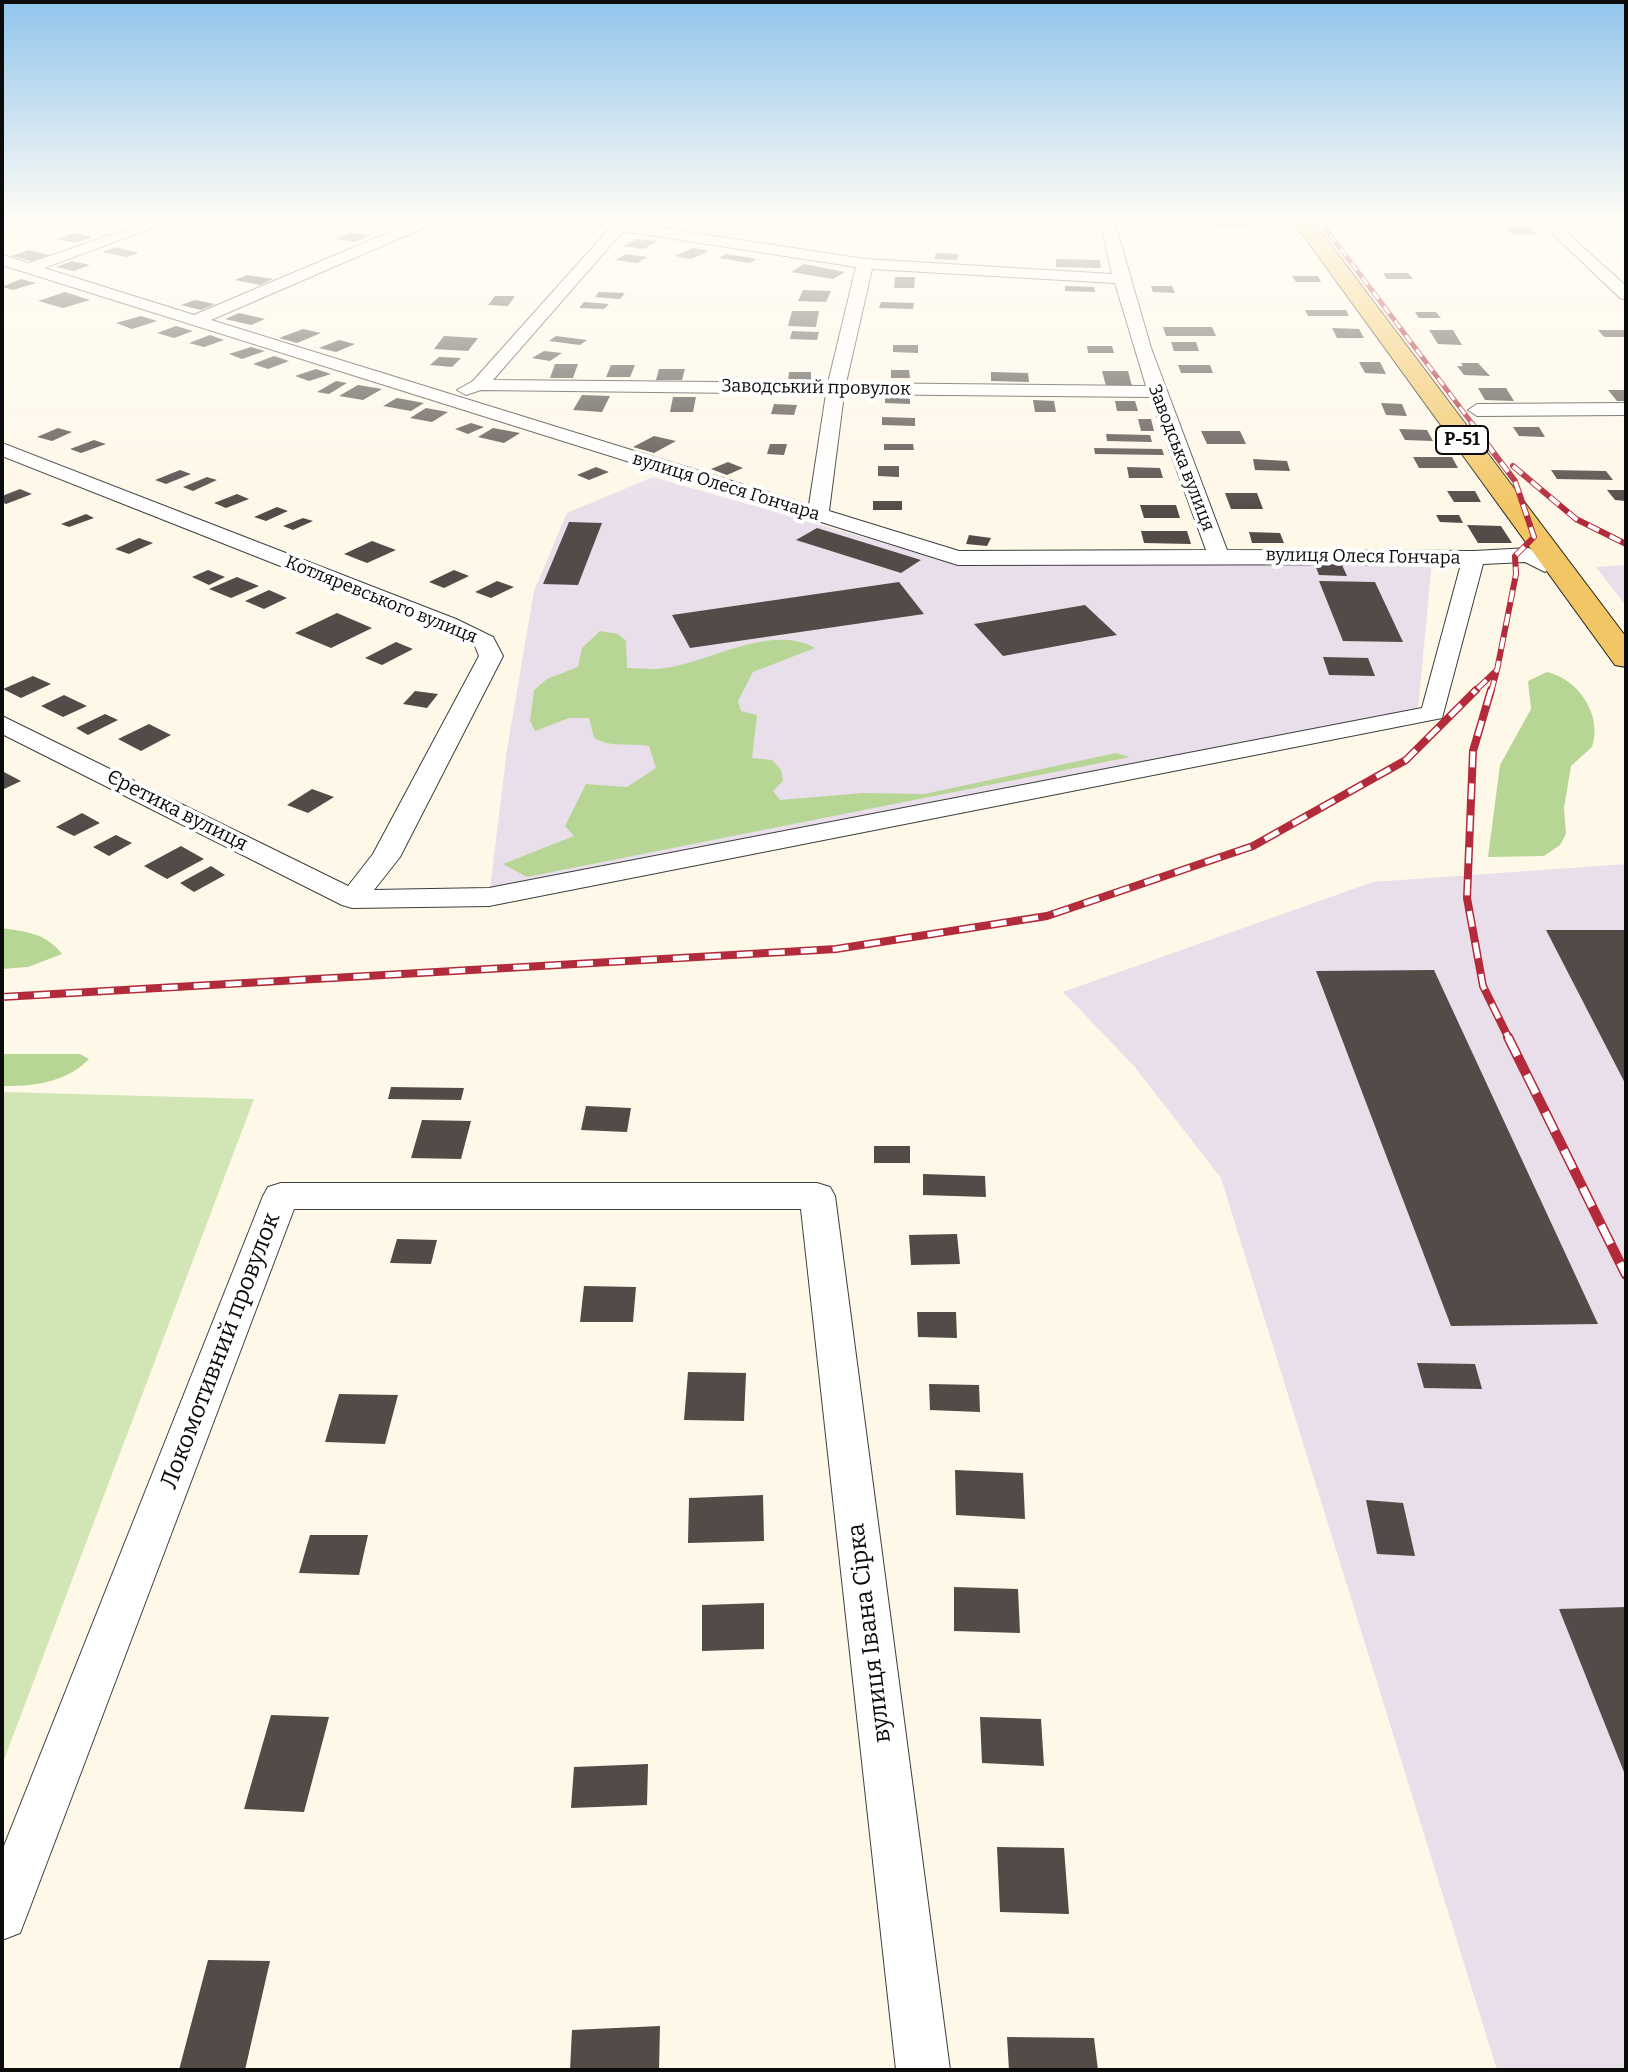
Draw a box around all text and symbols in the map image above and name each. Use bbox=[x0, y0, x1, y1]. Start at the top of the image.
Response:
street label: Заводський провулок bbox=[721, 376, 911, 400]
street label: Заводська вулиця bbox=[1143, 382, 1219, 534]
road number: Р-51 bbox=[1436, 426, 1488, 454]
street label: вулиця Олеся Гончара bbox=[630, 448, 822, 526]
street label: вулиця Олеся Гончара bbox=[1265, 545, 1461, 569]
street label: Котляревського вулиця bbox=[282, 552, 480, 648]
street label: Єретика вулиця bbox=[103, 765, 251, 857]
street label: Локомотивний провулок bbox=[155, 1209, 287, 1493]
street label: вулиця Івана Сірка bbox=[842, 1522, 898, 1744]

